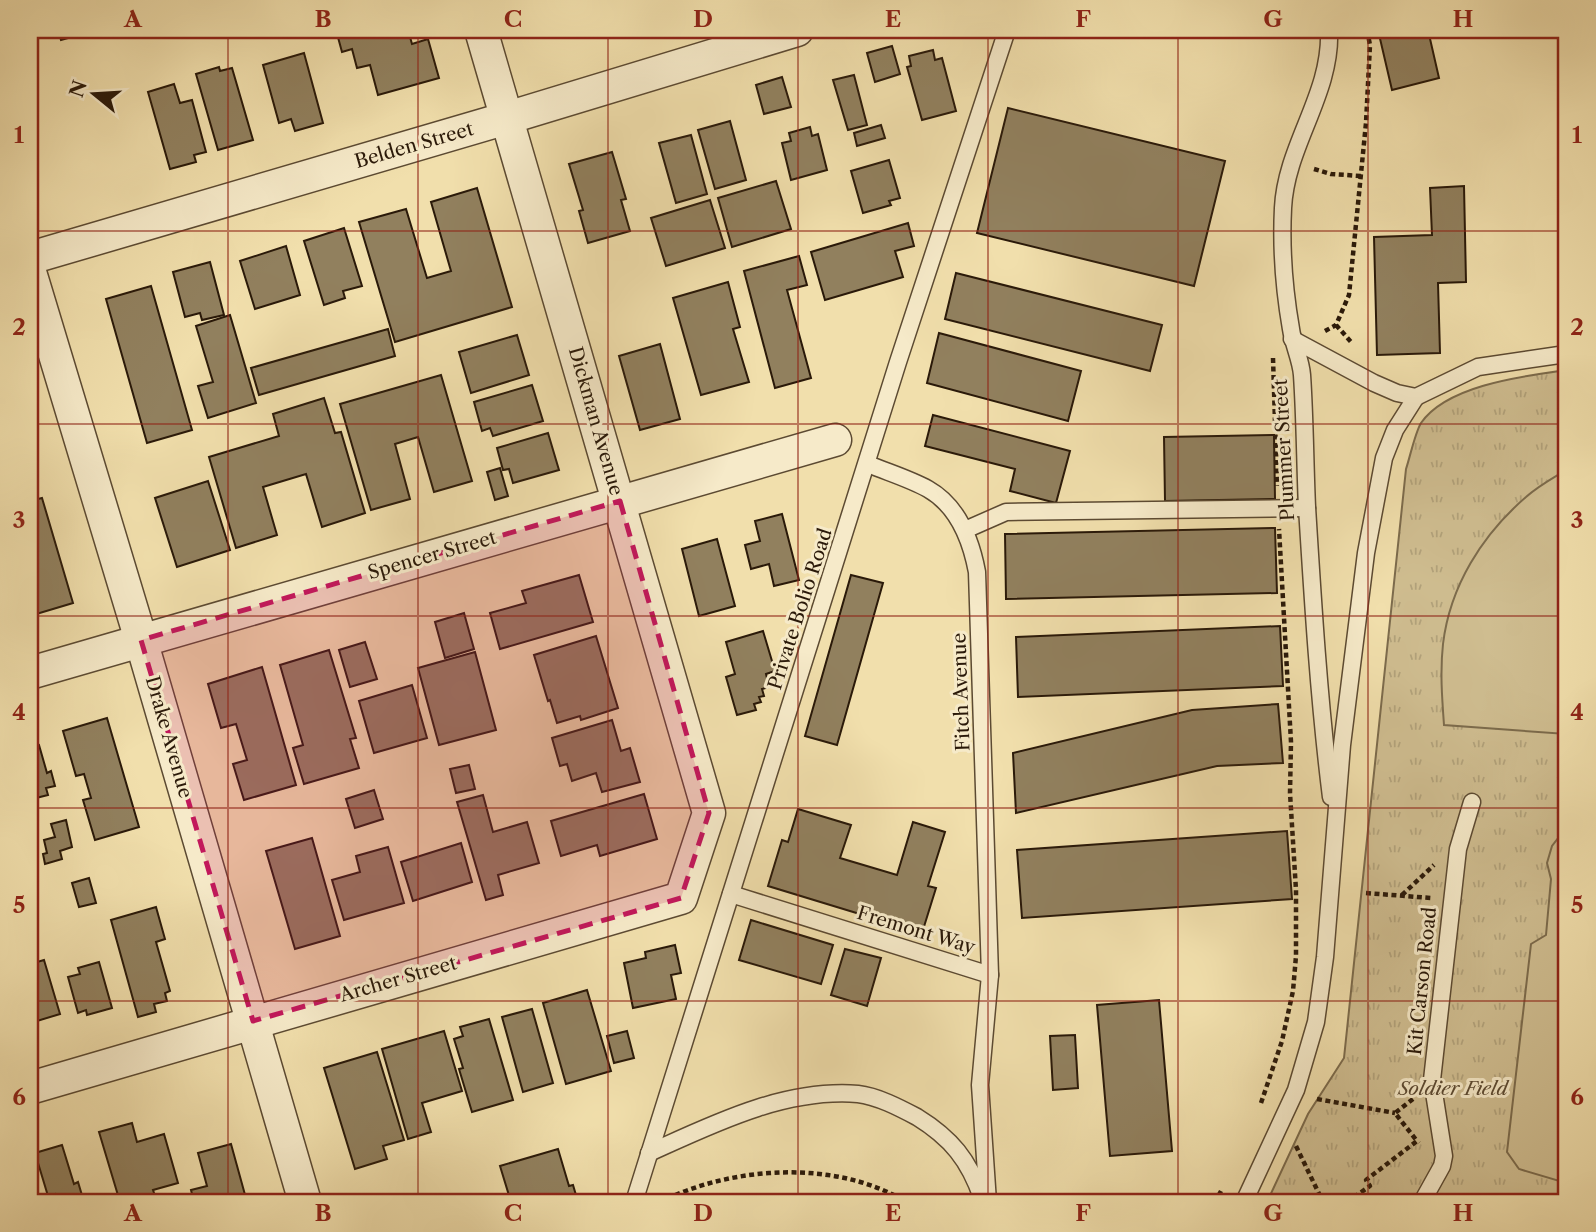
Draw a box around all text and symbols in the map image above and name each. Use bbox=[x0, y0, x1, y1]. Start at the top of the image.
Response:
text: A bbox=[123, 5, 143, 33]
text: B bbox=[314, 5, 332, 33]
text: C bbox=[504, 5, 522, 33]
text: D bbox=[693, 5, 713, 33]
text: E bbox=[885, 5, 901, 33]
text: F bbox=[1075, 5, 1091, 33]
text: G bbox=[1263, 5, 1283, 33]
text: H bbox=[1453, 5, 1474, 33]
north arrow bbox=[60, 60, 130, 130]
text: N bbox=[65, 77, 92, 100]
street label: Belden Street bbox=[352, 117, 476, 173]
text: 1 bbox=[14, 121, 25, 149]
text: 1 bbox=[1572, 121, 1583, 149]
text: 2 bbox=[12, 313, 26, 341]
text: 2 bbox=[1570, 313, 1584, 341]
street label: Dickman Avenue bbox=[564, 344, 628, 498]
street label: Plummer Street bbox=[1269, 378, 1299, 522]
text: 3 bbox=[13, 506, 26, 534]
text: 3 bbox=[1571, 506, 1584, 534]
street label: Private Bolio Road bbox=[763, 525, 837, 693]
street label: Spencer Street bbox=[365, 526, 499, 584]
street label: Fitch Avenue bbox=[947, 632, 975, 752]
street label: Drake Avenue bbox=[141, 673, 197, 801]
text: 4 bbox=[12, 698, 26, 726]
text: 4 bbox=[1570, 698, 1584, 726]
text: 5 bbox=[13, 891, 25, 919]
text: 5 bbox=[1571, 891, 1583, 919]
street label: Fremont Way bbox=[854, 901, 978, 959]
street label: Kit Carson Road bbox=[1403, 905, 1441, 1056]
street label: Archer Street bbox=[336, 951, 460, 1007]
park label: Soldier Field bbox=[1397, 1077, 1509, 1100]
text: 6 bbox=[12, 1083, 26, 1111]
text: 6 bbox=[1570, 1083, 1584, 1111]
text: A bbox=[123, 1199, 143, 1227]
text: B bbox=[314, 1199, 332, 1227]
text: C bbox=[504, 1199, 522, 1227]
text: D bbox=[693, 1199, 713, 1227]
text: E bbox=[885, 1199, 901, 1227]
text: F bbox=[1075, 1199, 1091, 1227]
text: G bbox=[1263, 1199, 1283, 1227]
text: H bbox=[1453, 1199, 1474, 1227]

